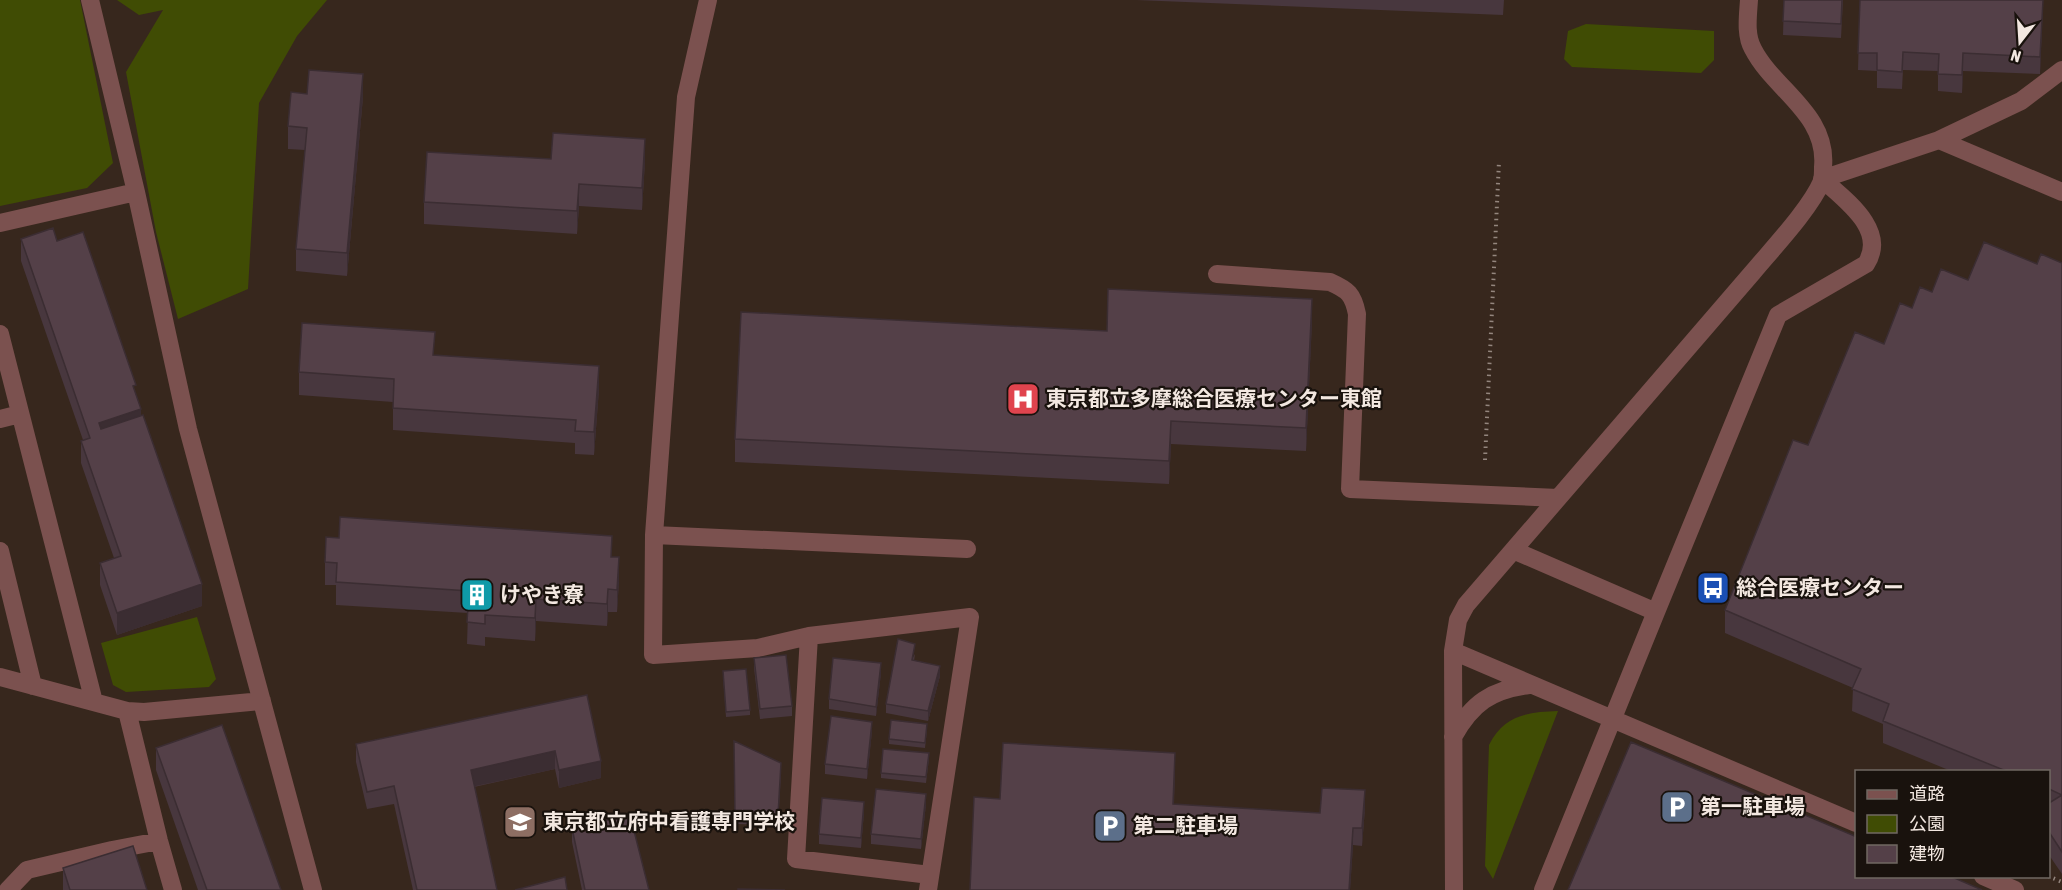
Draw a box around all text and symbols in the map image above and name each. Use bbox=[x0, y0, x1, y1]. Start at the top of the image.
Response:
north arrow bbox=[1990, 12, 2050, 72]
text: N bbox=[2008, 46, 2023, 66]
hospital icon: 東京都立多摩総合医療センター東館 bbox=[1005, 381, 1041, 417]
place label: 東京都立多摩総合医療センター東館 bbox=[1046, 386, 1382, 410]
bus stop icon: 総合医療センター bbox=[1695, 570, 1731, 606]
place label: 総合医療センター bbox=[1736, 575, 1904, 599]
building icon: けやき寮 bbox=[459, 577, 495, 613]
place label: けやき寮 bbox=[500, 582, 584, 606]
legend bbox=[1855, 770, 2050, 878]
text: 道路 bbox=[1909, 783, 1945, 804]
parking icon: 第一駐車場 bbox=[1659, 789, 1695, 825]
place label: 第一駐車場 bbox=[1700, 794, 1805, 818]
school or university icon: 東京都立府中看護専門学校 bbox=[502, 804, 538, 840]
parking icon: 第二駐車場 bbox=[1092, 808, 1128, 844]
place label: 東京都立府中看護専門学校 bbox=[543, 809, 795, 833]
place label: 第二駐車場 bbox=[1133, 813, 1238, 837]
text: 公園 bbox=[1909, 813, 1945, 834]
text: 建物 bbox=[1909, 843, 1945, 864]

